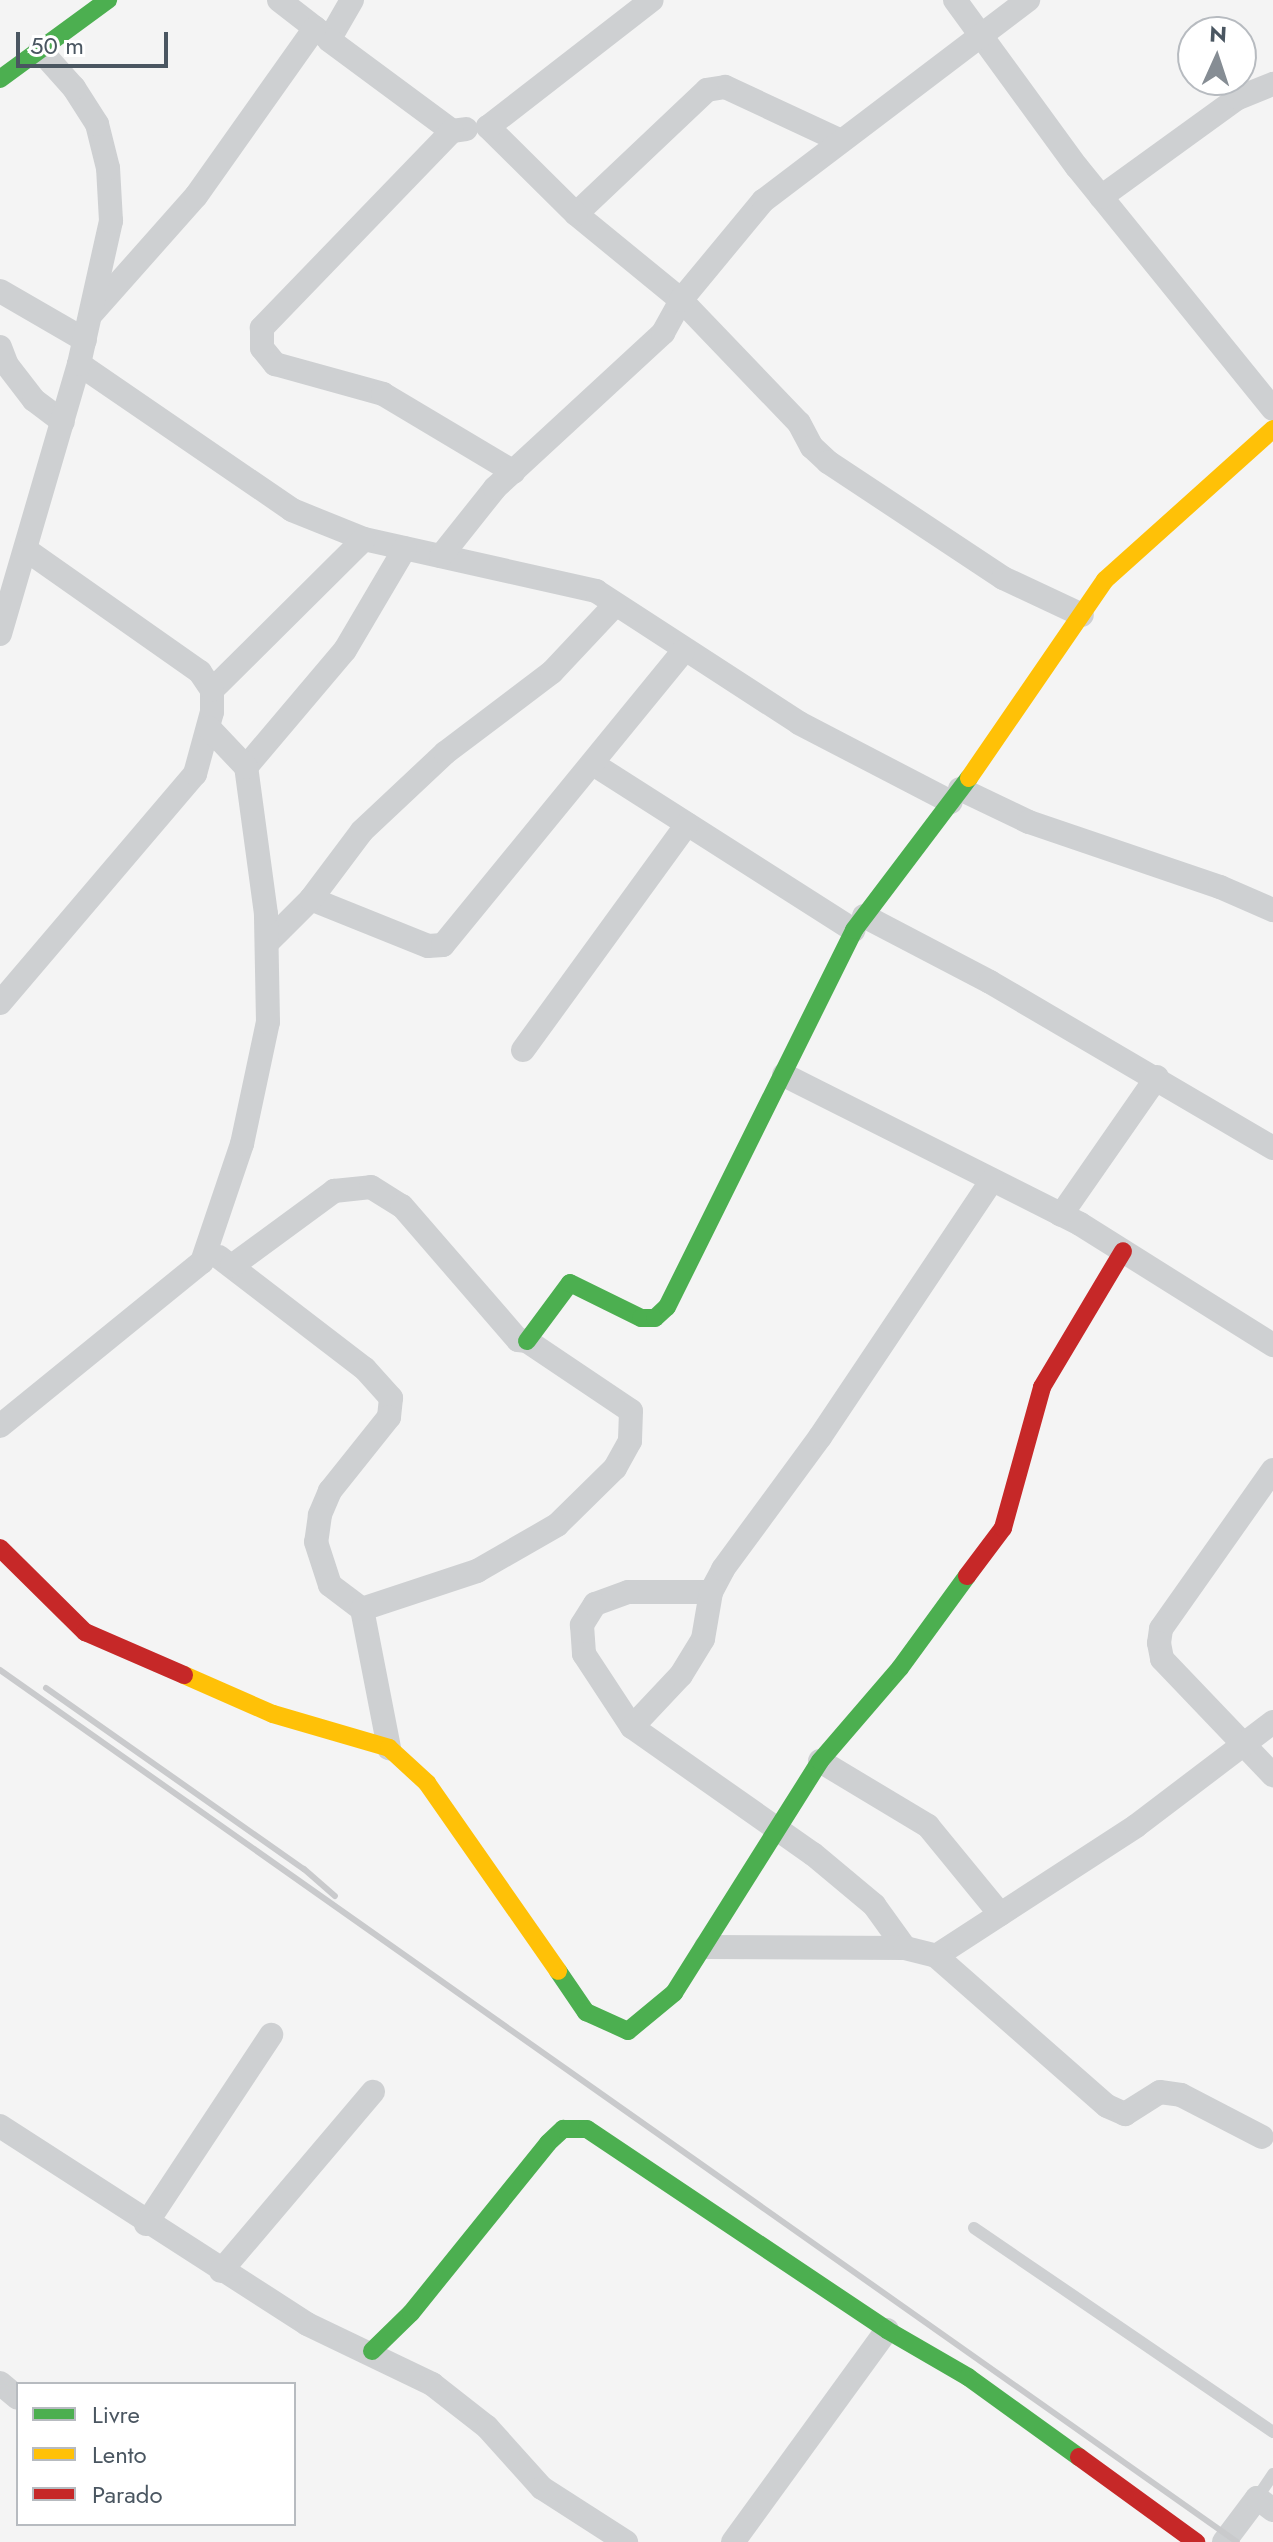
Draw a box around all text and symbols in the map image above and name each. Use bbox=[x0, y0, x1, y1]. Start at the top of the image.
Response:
scale bar bbox=[20, 16, 172, 66]
north arrow bbox=[1177, 16, 1257, 96]
text: N bbox=[1209, 18, 1228, 50]
text: 50 m bbox=[30, 28, 84, 63]
legend bbox=[16, 2382, 296, 2526]
text: Livre bbox=[92, 2397, 140, 2432]
text: Lento bbox=[92, 2437, 147, 2472]
text: Parado bbox=[92, 2477, 163, 2512]

